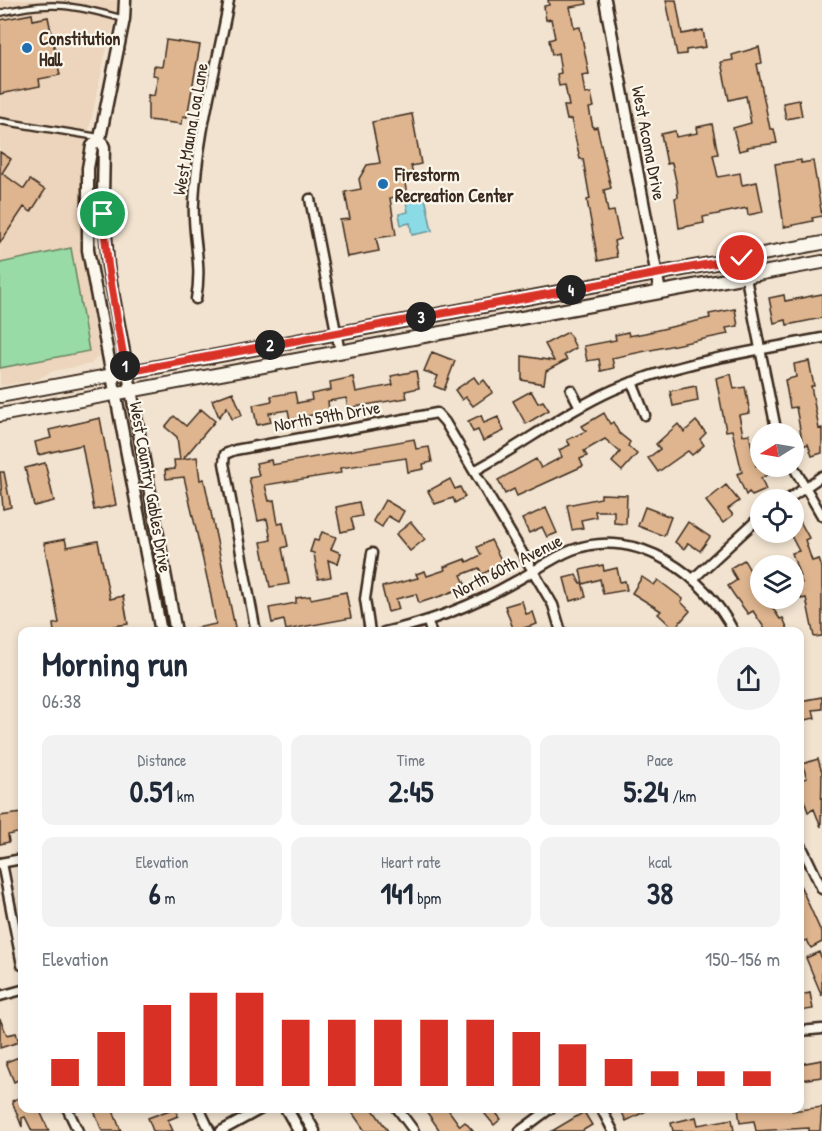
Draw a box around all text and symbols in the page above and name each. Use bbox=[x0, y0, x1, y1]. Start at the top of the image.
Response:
place label: Constitution Hall bbox=[39, 26, 120, 72]
marker: Constitution Hall bbox=[20, 41, 34, 55]
street label: West Mauna Loa Lane bbox=[166, 61, 214, 197]
street label: West Acoma Drive bbox=[626, 84, 672, 202]
place label: Firestorm Recreation Center bbox=[394, 162, 514, 208]
marker: Firestorm Recreation Center bbox=[376, 177, 390, 191]
pin bbox=[77, 188, 128, 239]
icon: arrive bbox=[86, 197, 119, 230]
pin bbox=[716, 232, 767, 283]
icon: check bbox=[725, 241, 758, 274]
pin: 4 bbox=[556, 275, 586, 305]
text: 4 bbox=[568, 279, 574, 301]
pin: 3 bbox=[406, 302, 436, 332]
text: 3 bbox=[417, 306, 425, 328]
pin: 2 bbox=[255, 330, 285, 360]
text: 2 bbox=[266, 334, 274, 356]
pin: 1 bbox=[110, 351, 140, 381]
text: 1 bbox=[122, 355, 128, 377]
street label: North 59th Drive bbox=[272, 394, 382, 438]
street label: West Country Gables Drive bbox=[124, 400, 178, 574]
north arrow bbox=[750, 423, 804, 477]
map controls bbox=[750, 423, 804, 609]
button: locate bbox=[750, 489, 804, 543]
street label: North 60th Avenue bbox=[448, 528, 566, 604]
button: layers bbox=[750, 555, 804, 609]
text: Morning run bbox=[42, 642, 188, 686]
button: share bbox=[717, 647, 780, 710]
text: 06:38 bbox=[42, 687, 81, 714]
text: Distance bbox=[138, 749, 186, 771]
text: Time bbox=[397, 749, 425, 771]
text: Pace bbox=[647, 749, 673, 771]
text: 0.51 bbox=[130, 771, 173, 811]
text: 2:45 bbox=[389, 771, 433, 811]
text: 5:24 bbox=[624, 771, 668, 811]
text: km bbox=[173, 785, 194, 807]
text: /km bbox=[668, 785, 696, 807]
text: Elevation bbox=[135, 851, 189, 873]
text: Heart rate bbox=[381, 851, 441, 873]
text: kcal bbox=[648, 851, 672, 873]
text: 6 bbox=[149, 873, 161, 913]
text: 141 bbox=[380, 873, 414, 913]
text: 38 bbox=[647, 873, 673, 913]
text: m bbox=[161, 887, 175, 909]
text: bpm bbox=[414, 887, 442, 909]
text: Elevation bbox=[42, 945, 108, 972]
text: 150–156 m bbox=[705, 945, 780, 972]

